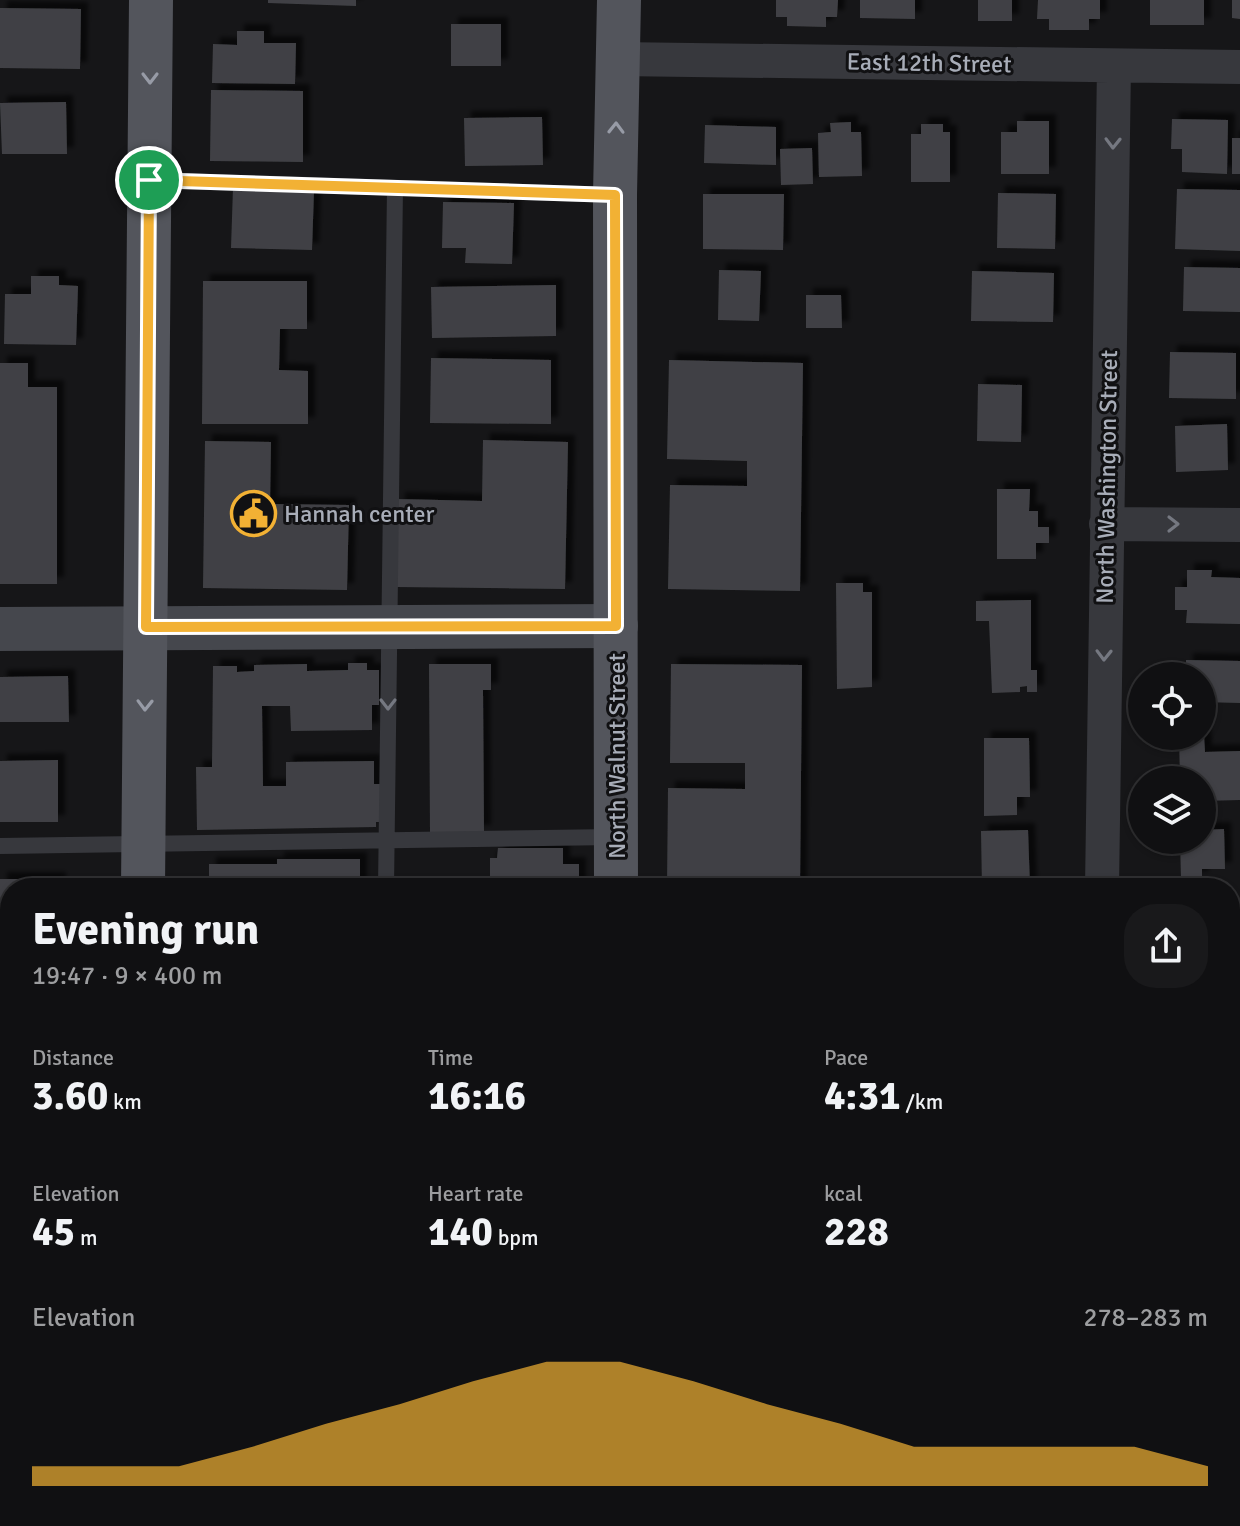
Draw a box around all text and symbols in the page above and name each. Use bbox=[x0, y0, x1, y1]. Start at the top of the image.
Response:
street label: East 12th Street bbox=[846, 47, 1012, 79]
one-way arrow bbox=[141, 72, 159, 85]
one-way arrow bbox=[608, 121, 625, 134]
one-way arrow bbox=[1104, 138, 1122, 150]
pin bbox=[115, 146, 183, 214]
icon: arrive bbox=[127, 158, 171, 202]
street label: North Washington Street bbox=[1090, 350, 1124, 604]
public building icon: Hannah center bbox=[229, 490, 277, 538]
place label: Hannah center bbox=[284, 499, 435, 529]
one-way arrow bbox=[1167, 515, 1180, 533]
one-way arrow bbox=[1095, 649, 1113, 662]
street label: North Walnut Street bbox=[602, 653, 632, 859]
map controls bbox=[1128, 662, 1216, 854]
button: locate bbox=[1128, 662, 1216, 750]
one-way arrow bbox=[379, 698, 397, 711]
one-way arrow bbox=[136, 699, 154, 712]
button: layers bbox=[1128, 766, 1216, 854]
text: Evening run bbox=[32, 903, 259, 957]
button: share bbox=[1124, 904, 1208, 988]
text: 19:47 · 9 × 400 m bbox=[32, 960, 223, 992]
text: Distance bbox=[32, 1044, 114, 1071]
text: Time bbox=[428, 1044, 473, 1071]
text: Pace bbox=[824, 1044, 868, 1071]
text: 3.60 bbox=[32, 1071, 108, 1121]
text: 16:16 bbox=[428, 1071, 526, 1121]
text: 4:31 bbox=[824, 1071, 901, 1121]
text: km bbox=[108, 1088, 142, 1115]
text: /km bbox=[901, 1088, 943, 1115]
text: Elevation bbox=[32, 1180, 120, 1207]
text: Heart rate bbox=[428, 1180, 523, 1207]
text: kcal bbox=[824, 1180, 863, 1207]
text: 45 bbox=[32, 1207, 75, 1257]
text: 140 bbox=[428, 1207, 493, 1257]
text: 228 bbox=[824, 1207, 889, 1257]
text: m bbox=[75, 1224, 98, 1251]
text: bpm bbox=[493, 1224, 538, 1251]
text: Elevation bbox=[32, 1302, 136, 1334]
text: 278–283 m bbox=[1084, 1302, 1208, 1334]

